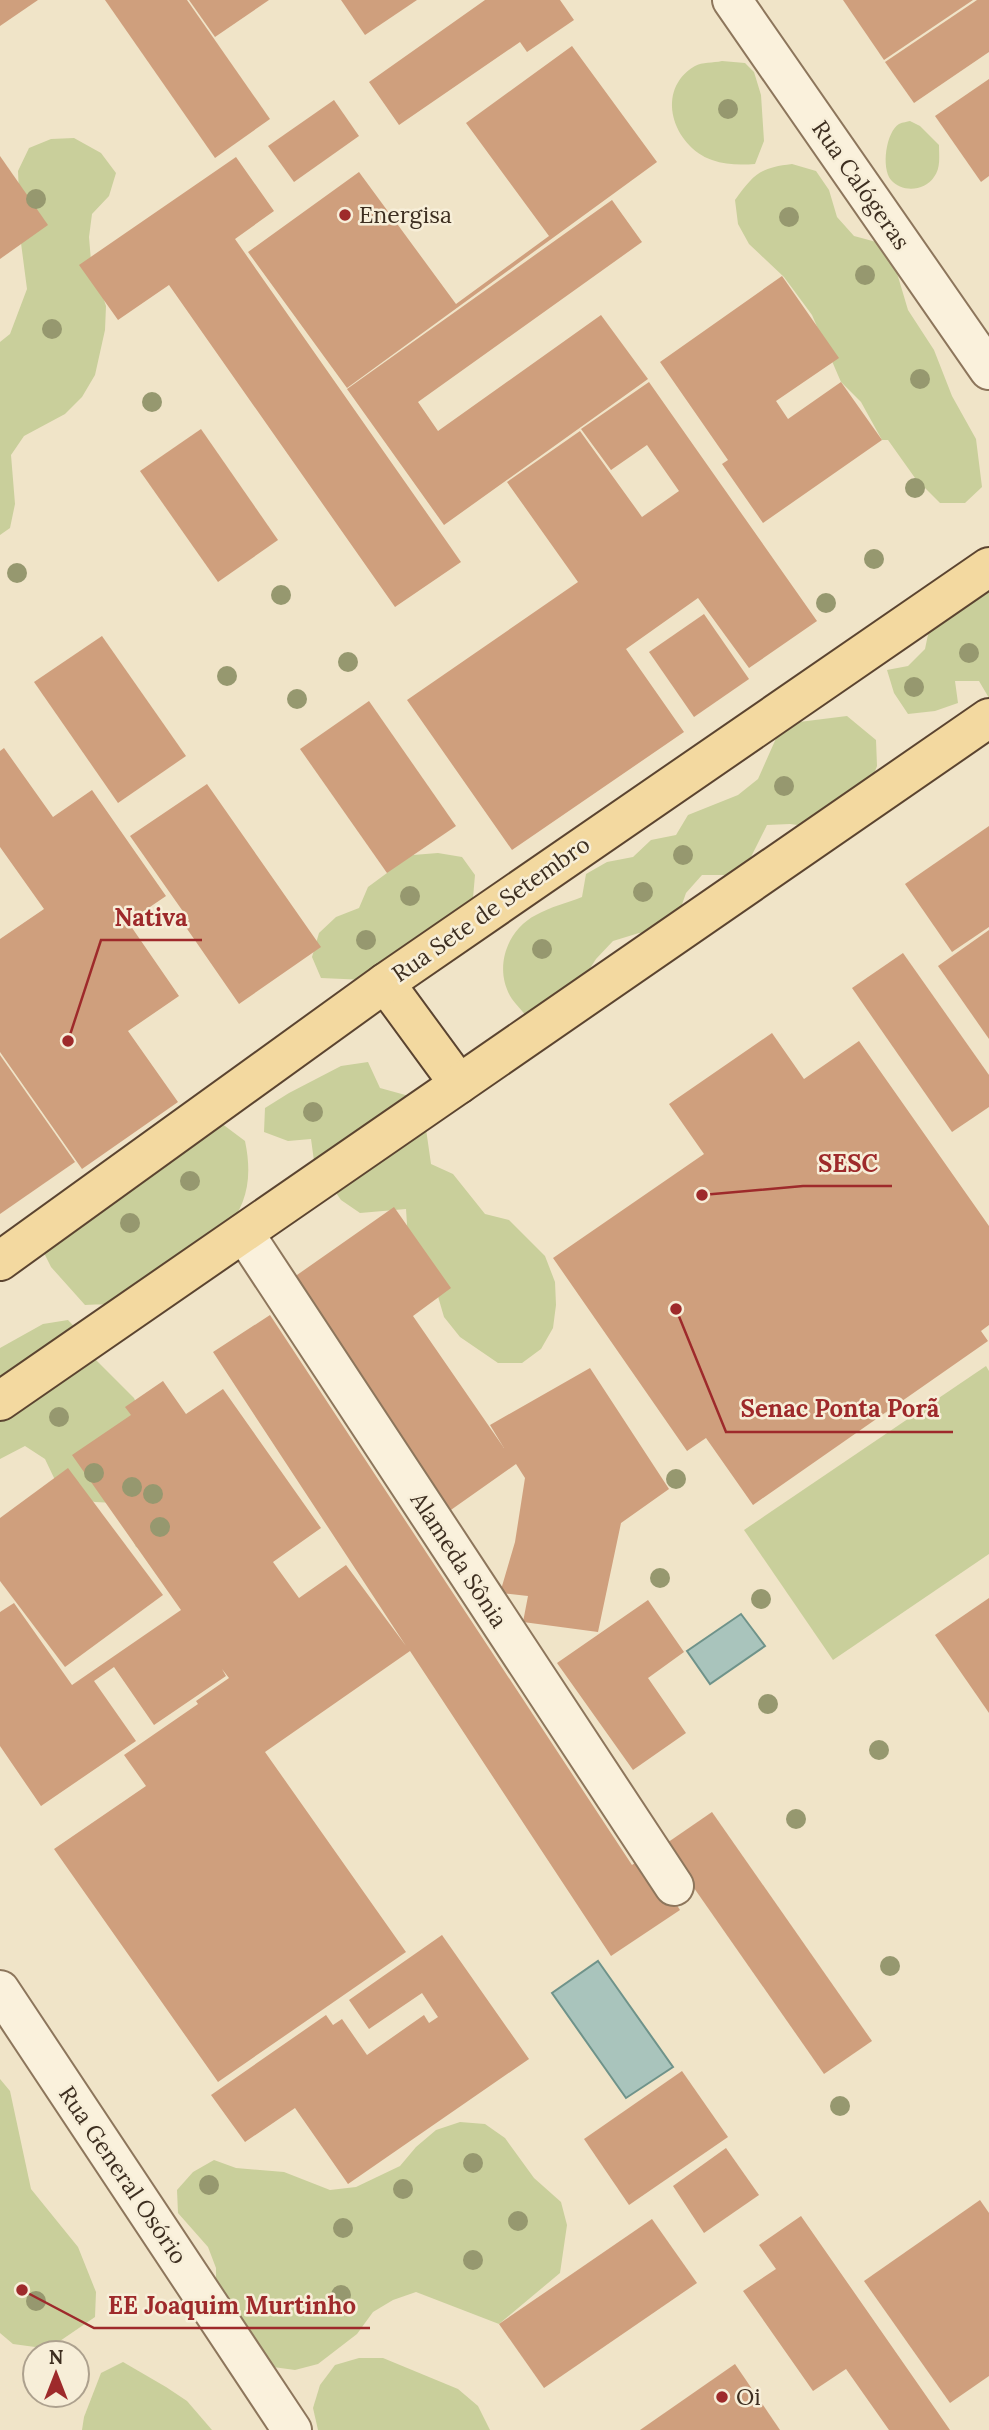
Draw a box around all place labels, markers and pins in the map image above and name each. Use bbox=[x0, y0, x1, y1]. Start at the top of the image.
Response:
place label: Energisa bbox=[359, 200, 452, 229]
marker: Energisa bbox=[337, 207, 353, 223]
callout: Nativa bbox=[101, 895, 202, 940]
callout: SESC bbox=[803, 1141, 892, 1186]
callout: Senac Ponta Porã bbox=[726, 1387, 953, 1432]
callout: EE Joaquim Murtinho bbox=[94, 2283, 370, 2328]
place label: Oi bbox=[736, 2382, 761, 2411]
marker: Oi bbox=[714, 2389, 730, 2405]

